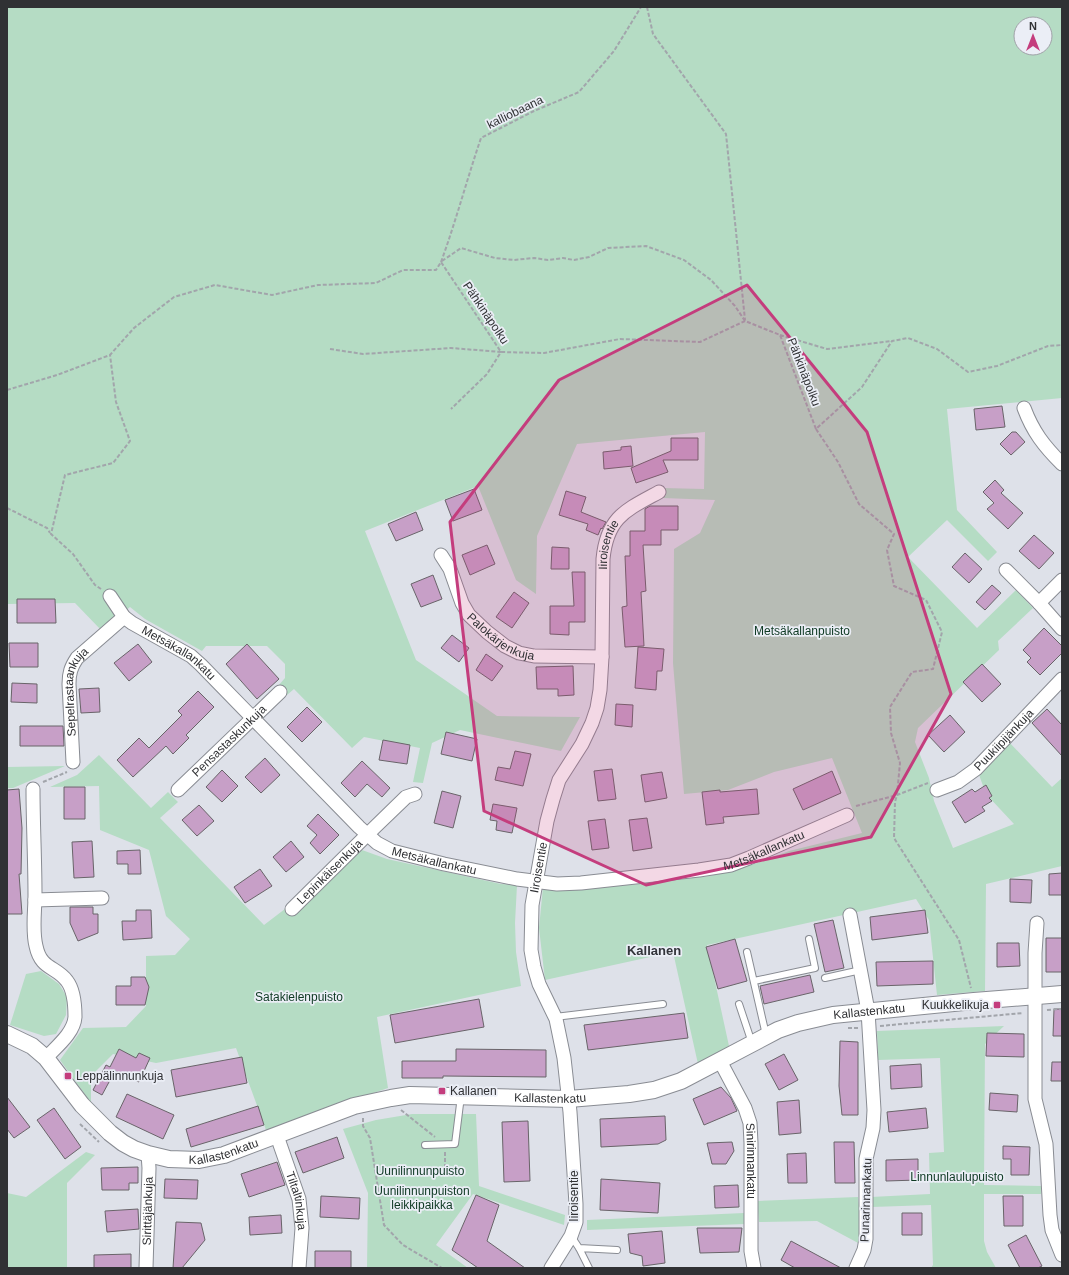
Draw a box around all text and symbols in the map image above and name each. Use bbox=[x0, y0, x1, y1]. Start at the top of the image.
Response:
north arrow bbox=[1013, 16, 1053, 56]
text: N bbox=[1029, 20, 1037, 32]
street label: kalliobaana bbox=[485, 92, 546, 132]
street label: Pähkinäpolku bbox=[460, 279, 512, 347]
street label: Pähkinäpolku bbox=[785, 336, 823, 408]
street label: Iiroisentie bbox=[596, 517, 622, 570]
street label: Palokärjenkuja bbox=[464, 610, 536, 663]
street label: Metsäkallankatu bbox=[139, 623, 219, 683]
park label: Metsäkallanpuisto bbox=[754, 624, 850, 638]
street label: Sepelrastaankuja bbox=[62, 644, 91, 737]
street label: Pensastaskunkuja bbox=[189, 702, 269, 780]
street label: Puukiipijänkuja bbox=[971, 706, 1037, 774]
street label: Metsäkallankatu bbox=[722, 828, 807, 873]
street label: Lepinkäisenkuja bbox=[294, 836, 366, 907]
street label: Iiroisentie bbox=[527, 841, 550, 894]
street label: Metsäkallankatu bbox=[390, 844, 478, 878]
district label: Kallanen bbox=[627, 943, 681, 958]
park label: Satakielenpuisto bbox=[255, 990, 343, 1004]
place label: Kuukkelikuja bbox=[922, 998, 989, 1012]
marker: Kuukkelikuja bbox=[992, 1000, 1002, 1010]
street label: Kallastenkatu bbox=[833, 1001, 906, 1022]
place label: Leppälinnunkuja bbox=[76, 1069, 164, 1083]
marker: Leppälinnunkuja bbox=[63, 1071, 73, 1081]
place label: Kallanen bbox=[450, 1084, 497, 1098]
marker: Kallanen bbox=[437, 1086, 447, 1096]
street label: Kallastenkatu bbox=[514, 1091, 587, 1106]
street label: Sinirinnankatu bbox=[743, 1123, 758, 1199]
street label: Kallastenkatu bbox=[188, 1136, 260, 1167]
street label: Punarinnankatu bbox=[858, 1158, 874, 1242]
park label: Uunilinnunpuisto bbox=[376, 1164, 465, 1178]
street label: Tiltaltinkuja bbox=[283, 1170, 309, 1231]
street label: Iiroisentie bbox=[567, 1170, 581, 1222]
park label: Linnunlaulupuisto bbox=[910, 1170, 1004, 1184]
street label: Sirittäjänkuja bbox=[140, 1176, 156, 1246]
park label: Uunilinnunpuiston leikkipaikka bbox=[374, 1184, 470, 1212]

